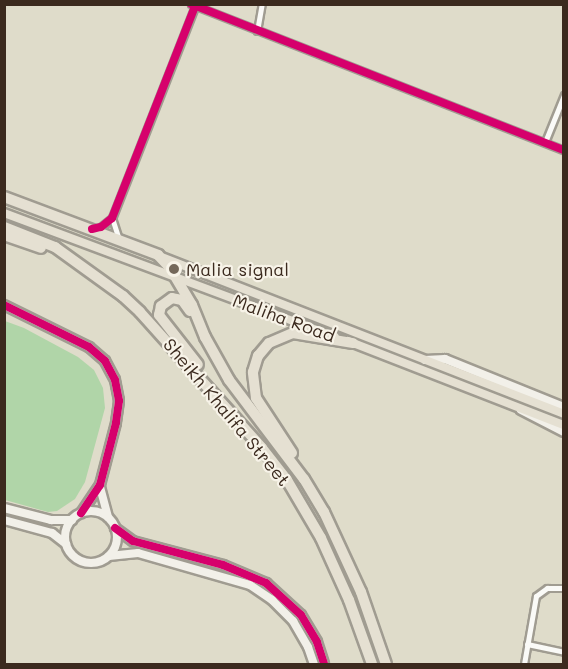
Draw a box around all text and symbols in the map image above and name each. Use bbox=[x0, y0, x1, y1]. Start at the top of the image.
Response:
place label: Malia signal bbox=[186, 258, 289, 280]
marker: Malia signal bbox=[167, 262, 181, 276]
street label: Maliha Road bbox=[230, 289, 338, 347]
street label: Sheikh Khalifa Street bbox=[159, 334, 295, 490]

